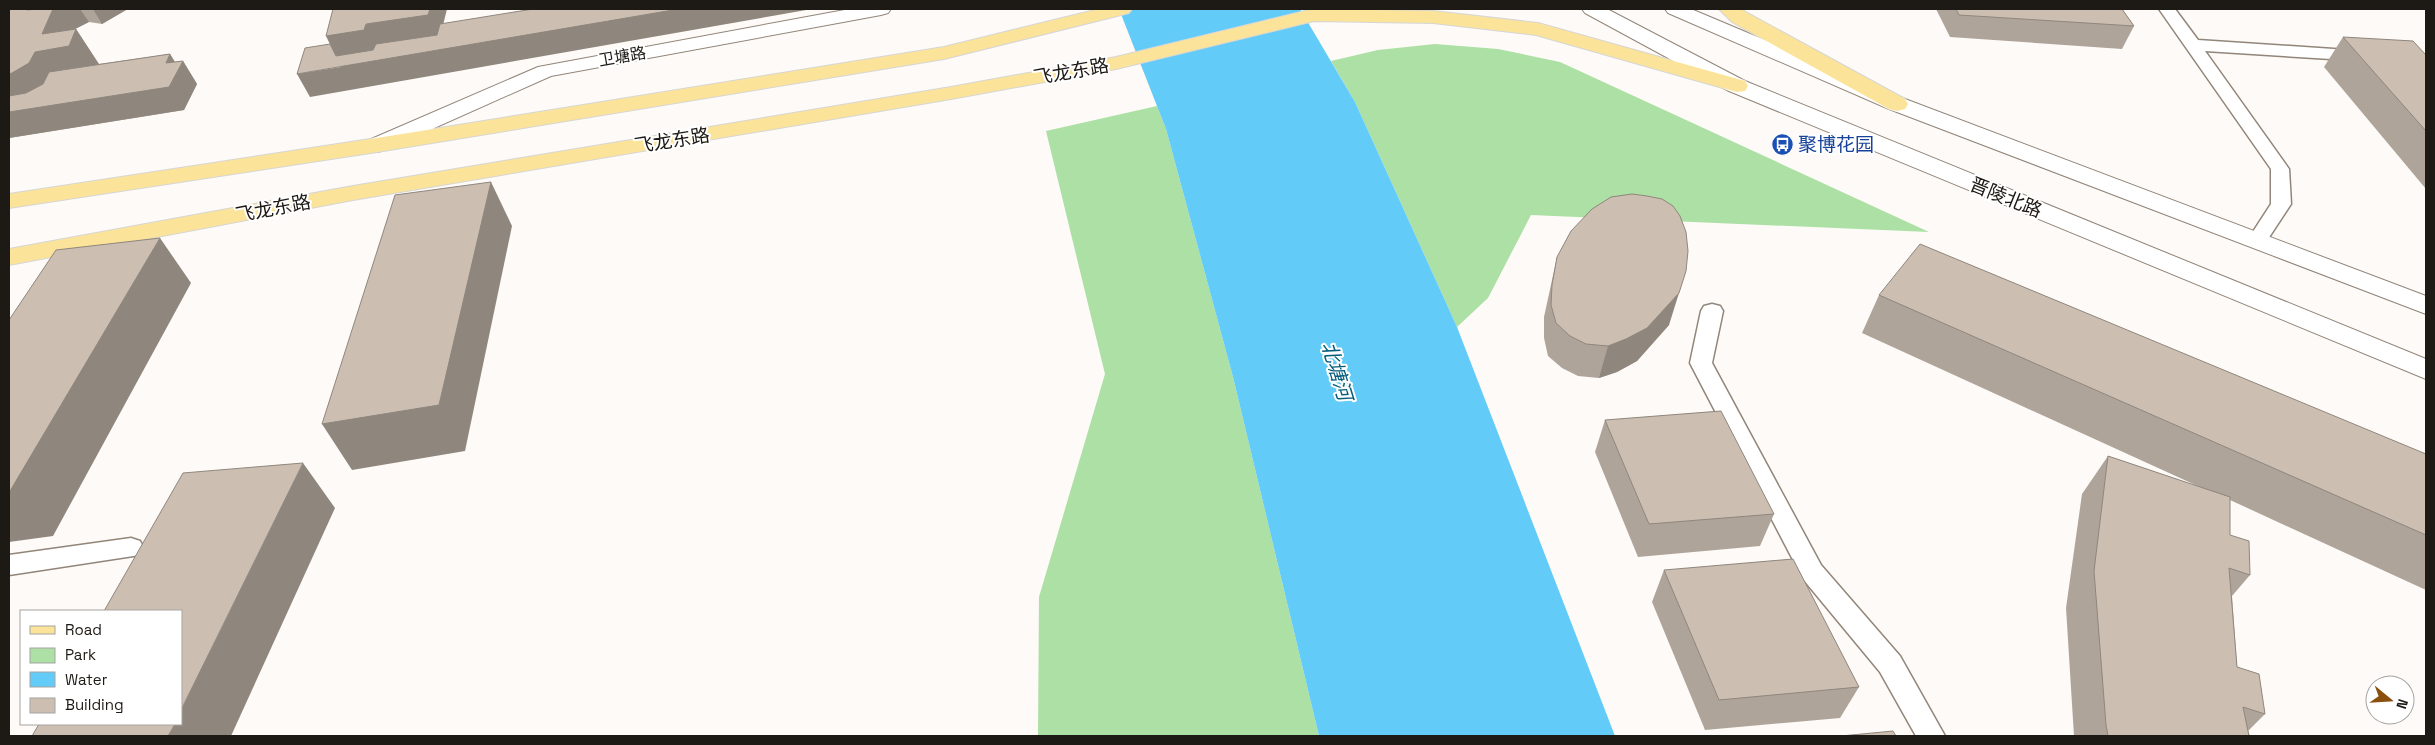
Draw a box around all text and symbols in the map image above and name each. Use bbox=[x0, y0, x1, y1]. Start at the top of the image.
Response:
street label: 卫塘路 bbox=[597, 42, 648, 71]
street label: 飞龙东路 bbox=[1031, 53, 1111, 90]
street label: 飞龙东路 bbox=[633, 122, 712, 159]
bus stop icon: 聚博花园 bbox=[1770, 132, 1794, 156]
place label: 聚博花园 bbox=[1798, 132, 1874, 157]
street label: 晋陵北路 bbox=[1966, 172, 2046, 223]
street label: 飞龙东路 bbox=[233, 189, 313, 228]
water label: 北塘河 bbox=[1316, 339, 1359, 407]
legend bbox=[20, 610, 182, 725]
text: Road bbox=[65, 620, 102, 639]
text: Park bbox=[65, 645, 96, 664]
text: Water bbox=[65, 670, 108, 689]
north arrow bbox=[2365, 675, 2415, 725]
text: Building bbox=[65, 695, 124, 714]
text: N bbox=[2392, 697, 2412, 711]

